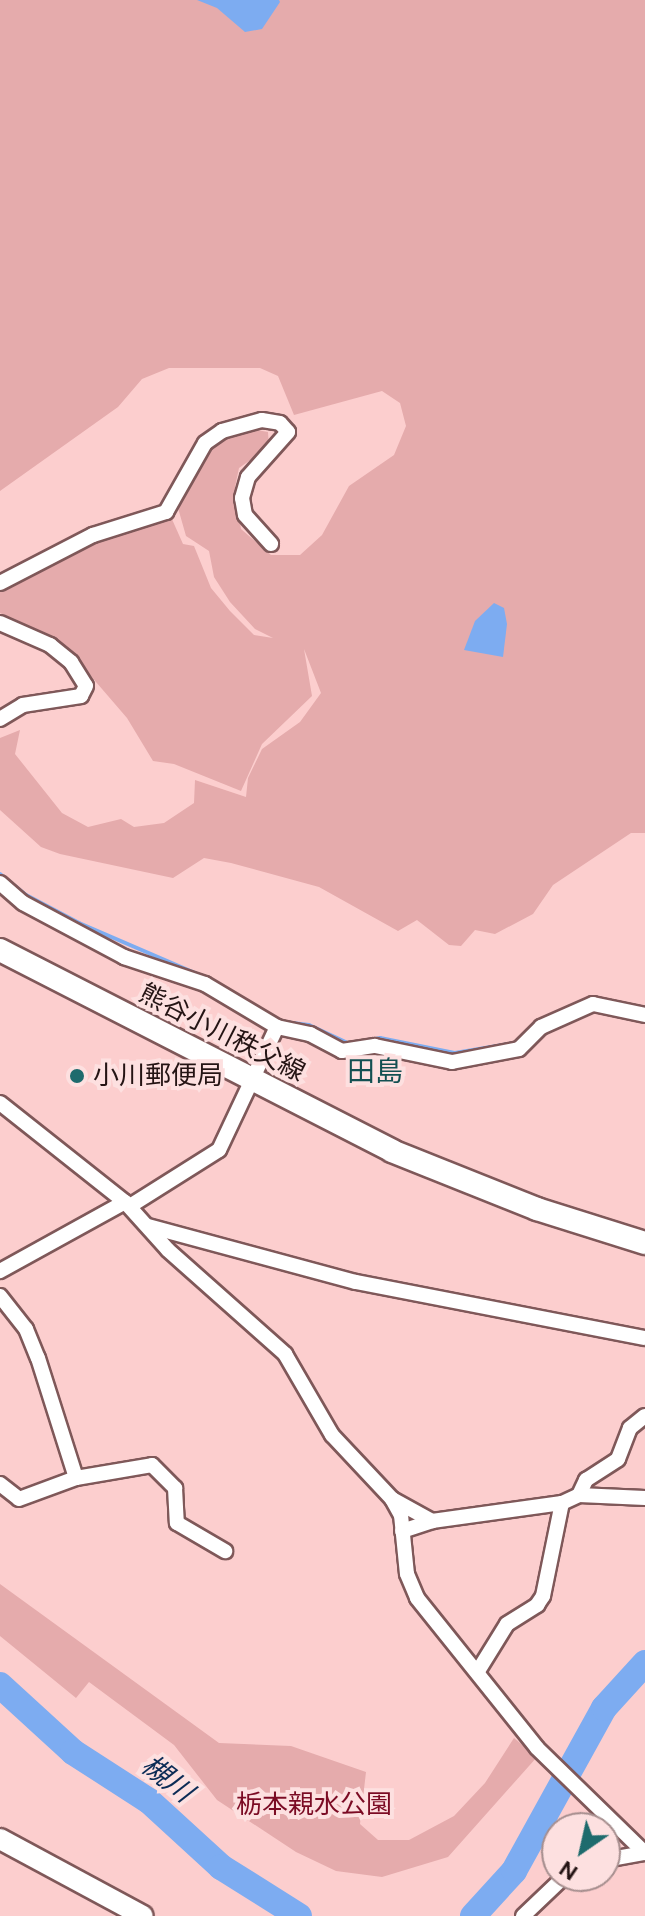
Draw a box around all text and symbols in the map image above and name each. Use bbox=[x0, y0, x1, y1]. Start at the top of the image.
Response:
street label: 熊谷小川秩父線 bbox=[134, 978, 310, 1088]
district label: 田島 bbox=[347, 1055, 403, 1089]
place label: 小川郵便局 bbox=[93, 1060, 223, 1092]
marker: 小川郵便局 bbox=[68, 1067, 86, 1085]
water label: 槻川 bbox=[135, 1749, 199, 1809]
park label: 栃本親水公園 bbox=[236, 1789, 392, 1821]
north arrow bbox=[541, 1812, 621, 1892]
text: N bbox=[554, 1854, 583, 1887]

